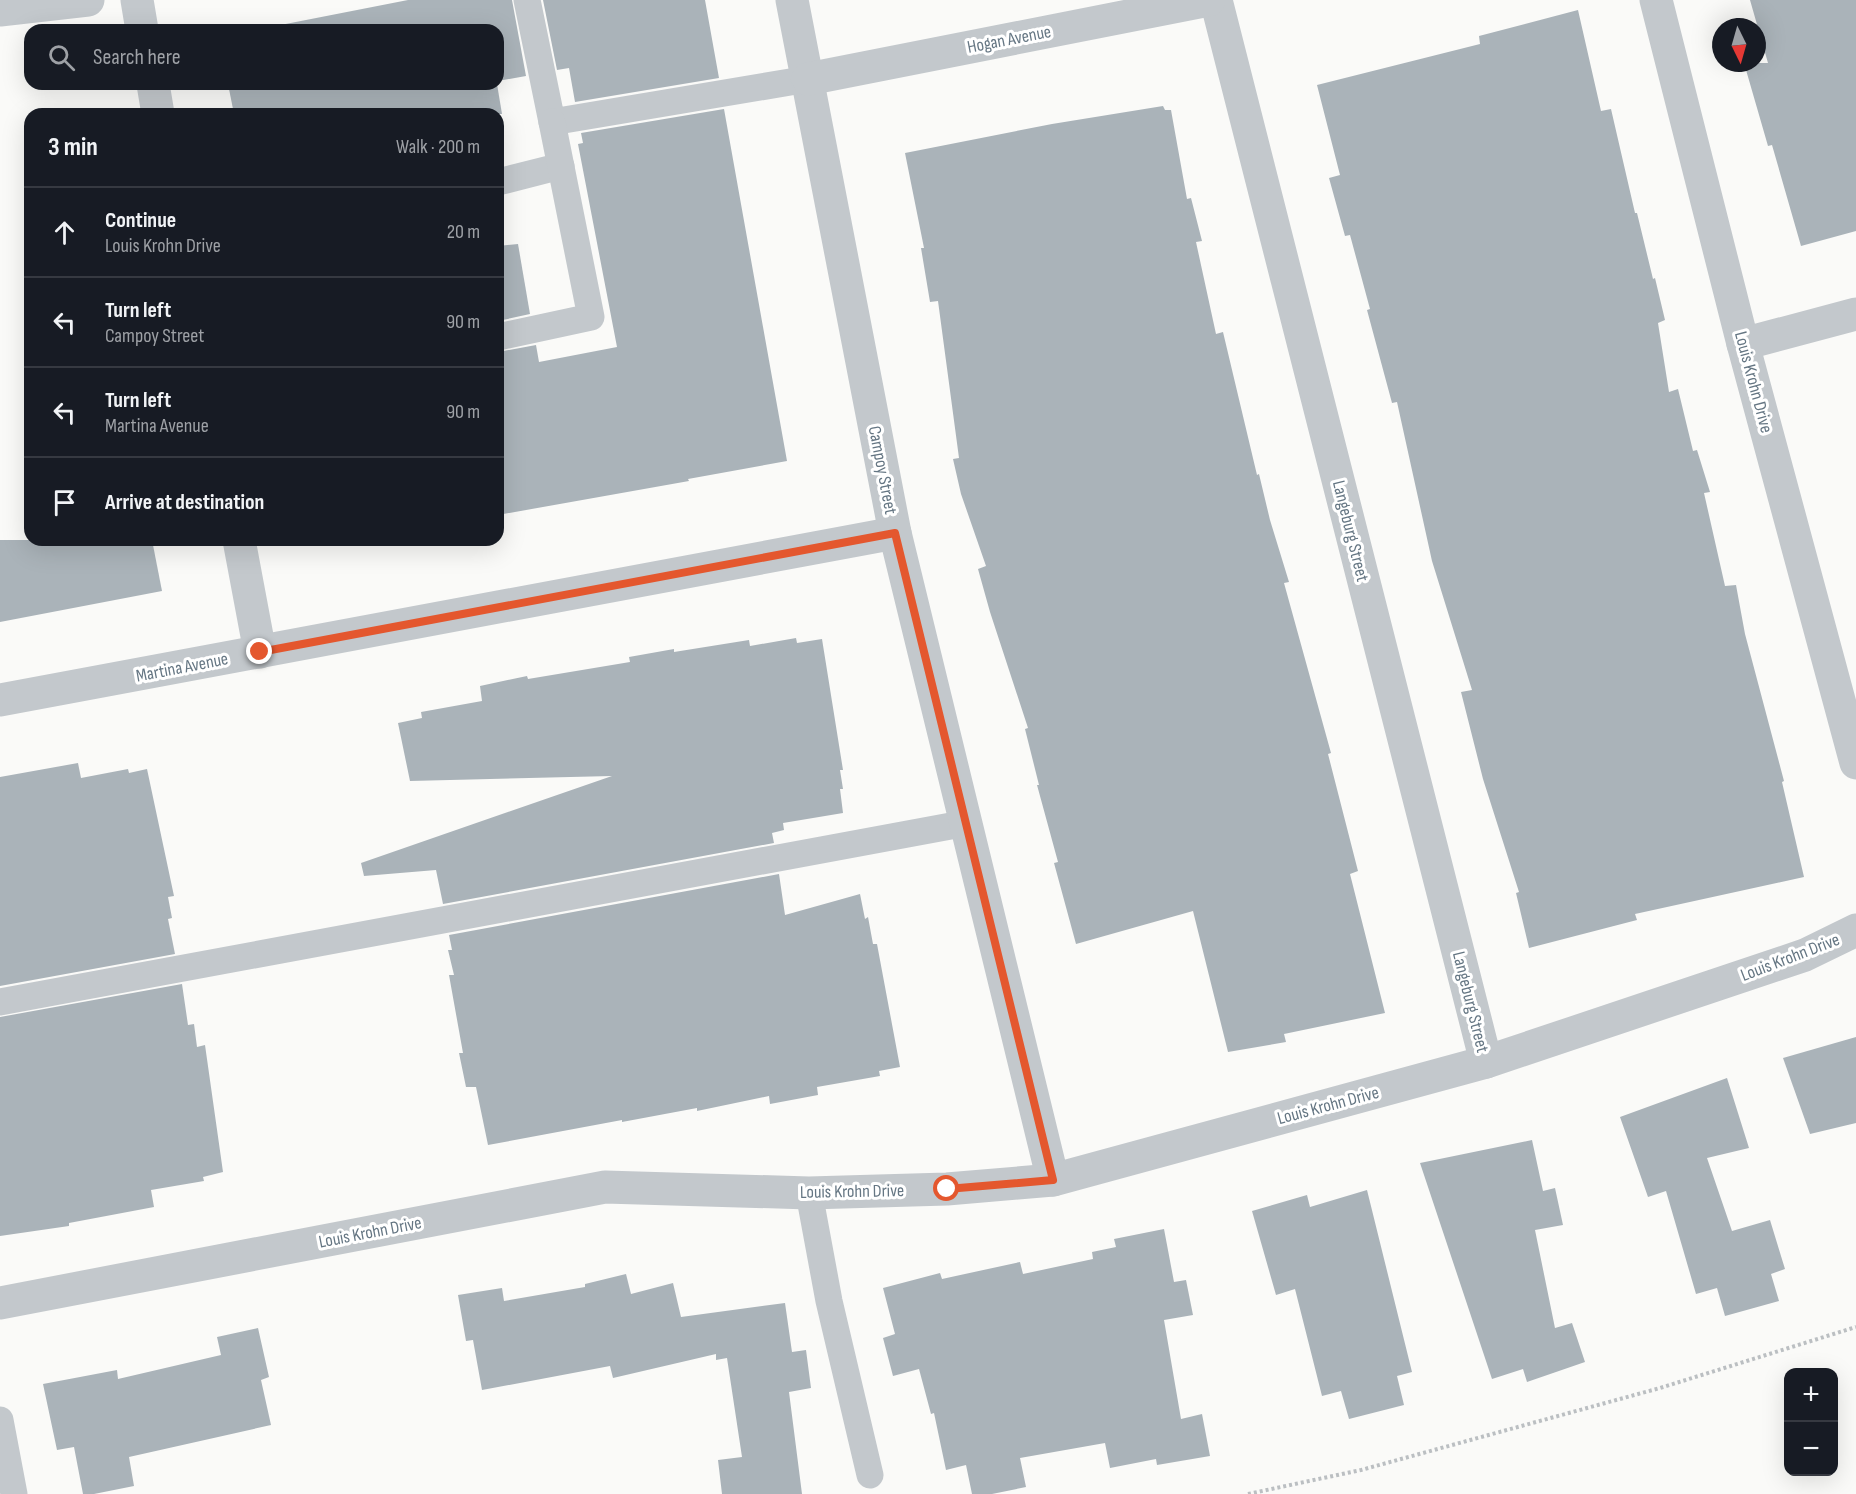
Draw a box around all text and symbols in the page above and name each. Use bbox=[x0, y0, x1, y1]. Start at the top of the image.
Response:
north arrow bbox=[1712, 18, 1766, 72]
street label: Hogan Avenue bbox=[965, 21, 1053, 58]
search box bbox=[24, 24, 504, 90]
icon: search bbox=[45, 41, 78, 74]
text: Search here bbox=[93, 44, 180, 71]
text: 3 min bbox=[48, 132, 98, 163]
text: Walk · 200 m bbox=[396, 135, 480, 159]
text: Continue bbox=[105, 207, 176, 234]
icon: ahead bbox=[48, 216, 81, 249]
text: 20 m bbox=[447, 220, 480, 244]
text: Louis Krohn Drive bbox=[105, 234, 221, 258]
text: Turn left bbox=[105, 297, 171, 324]
icon: left bbox=[48, 306, 81, 339]
text: 90 m bbox=[446, 310, 480, 334]
text: Campoy Street bbox=[105, 324, 204, 348]
street label: Louis Krohn Drive bbox=[1730, 329, 1777, 435]
text: Turn left bbox=[105, 387, 171, 414]
icon: left bbox=[48, 396, 81, 429]
text: 90 m bbox=[446, 400, 480, 424]
text: Martina Avenue bbox=[105, 414, 209, 438]
street label: Campoy Street bbox=[864, 424, 901, 517]
street label: Langeburg Street bbox=[1328, 478, 1373, 584]
icon: arrive bbox=[48, 486, 81, 519]
text: Arrive at destination bbox=[105, 489, 264, 516]
route end bbox=[246, 638, 272, 664]
street label: Martina Avenue bbox=[134, 648, 230, 687]
street label: Louis Krohn Drive bbox=[1738, 929, 1843, 986]
street label: Langeburg Street bbox=[1448, 949, 1493, 1055]
street label: Louis Krohn Drive bbox=[1275, 1082, 1381, 1129]
route start bbox=[933, 1175, 959, 1201]
street label: Louis Krohn Drive bbox=[800, 1180, 904, 1203]
street label: Louis Krohn Drive bbox=[317, 1212, 423, 1253]
map controls bbox=[1784, 1368, 1838, 1476]
button: + bbox=[1784, 1368, 1838, 1422]
button: − bbox=[1784, 1422, 1838, 1476]

